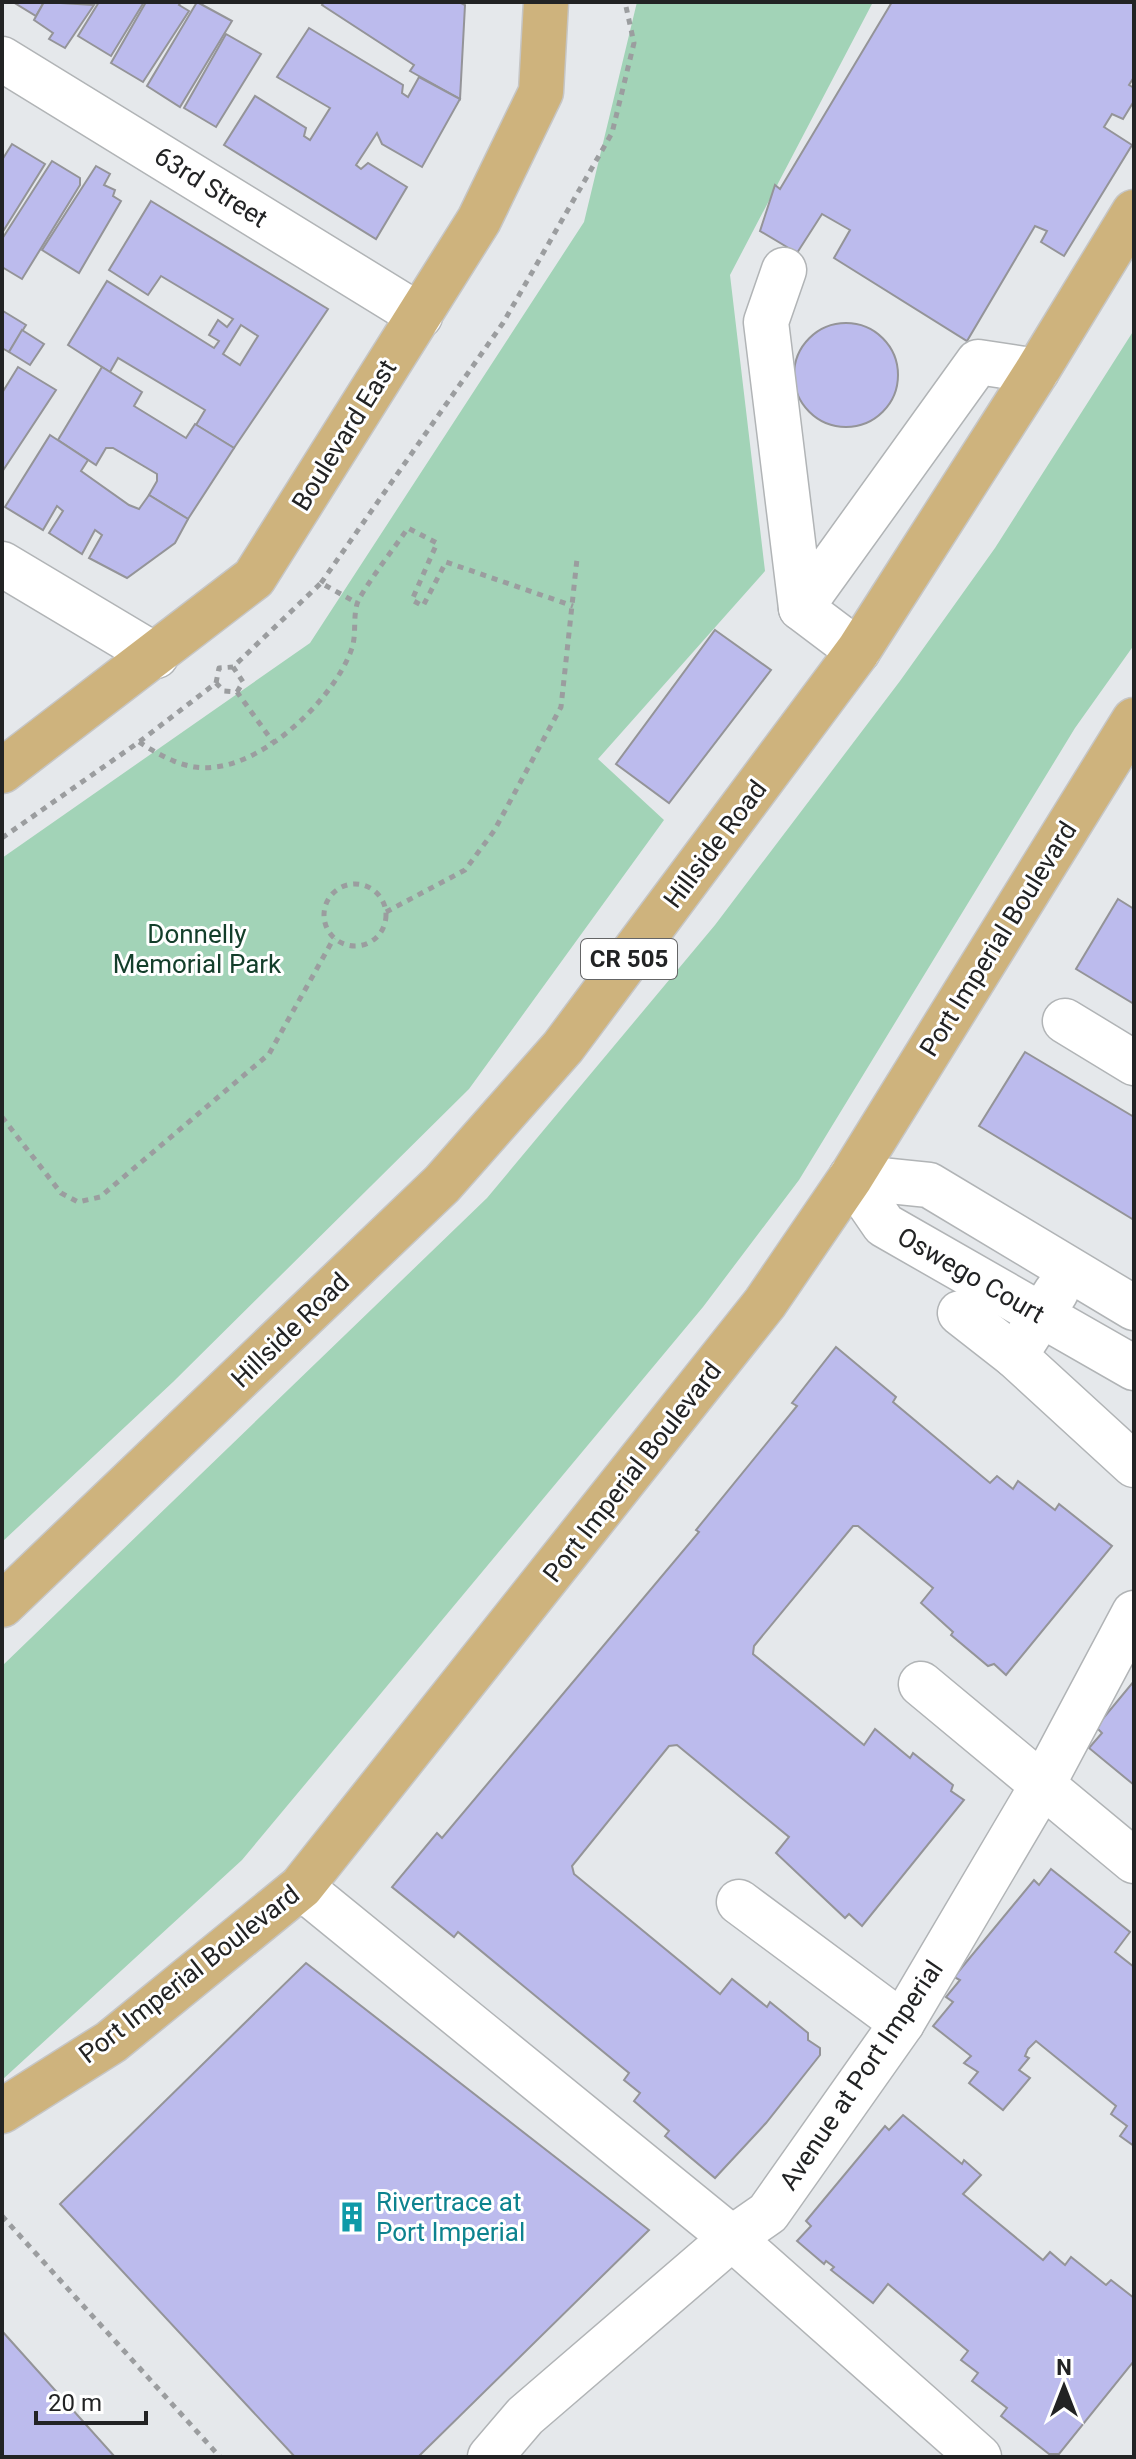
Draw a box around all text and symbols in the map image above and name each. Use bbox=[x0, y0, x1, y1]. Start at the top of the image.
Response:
street label: 63rd Street bbox=[149, 140, 273, 234]
street label: Boulevard East bbox=[286, 354, 402, 516]
street label: Hillside Road bbox=[657, 774, 773, 914]
street label: Port Imperial Boulevard bbox=[914, 816, 1082, 1062]
park label: Donnelly Memorial Park bbox=[113, 919, 282, 979]
road number: CR 505 bbox=[581, 939, 677, 979]
street label: Oswego Court bbox=[892, 1221, 1050, 1329]
street label: Hillside Road bbox=[225, 1266, 355, 1394]
street label: Port Imperial Boulevard bbox=[537, 1356, 727, 1588]
street label: Port Imperial Boulevard bbox=[73, 1879, 305, 2069]
street label: Avenue at Port Imperial bbox=[773, 1955, 949, 2195]
place label: Rivertrace at Port Imperial bbox=[376, 2187, 525, 2247]
building icon: Rivertrace at Port Imperial bbox=[335, 2200, 369, 2234]
north arrow bbox=[1024, 2347, 1104, 2427]
text: N bbox=[1056, 2355, 1072, 2380]
scale bar bbox=[36, 2375, 146, 2425]
text: 20 m bbox=[48, 2389, 102, 2417]

